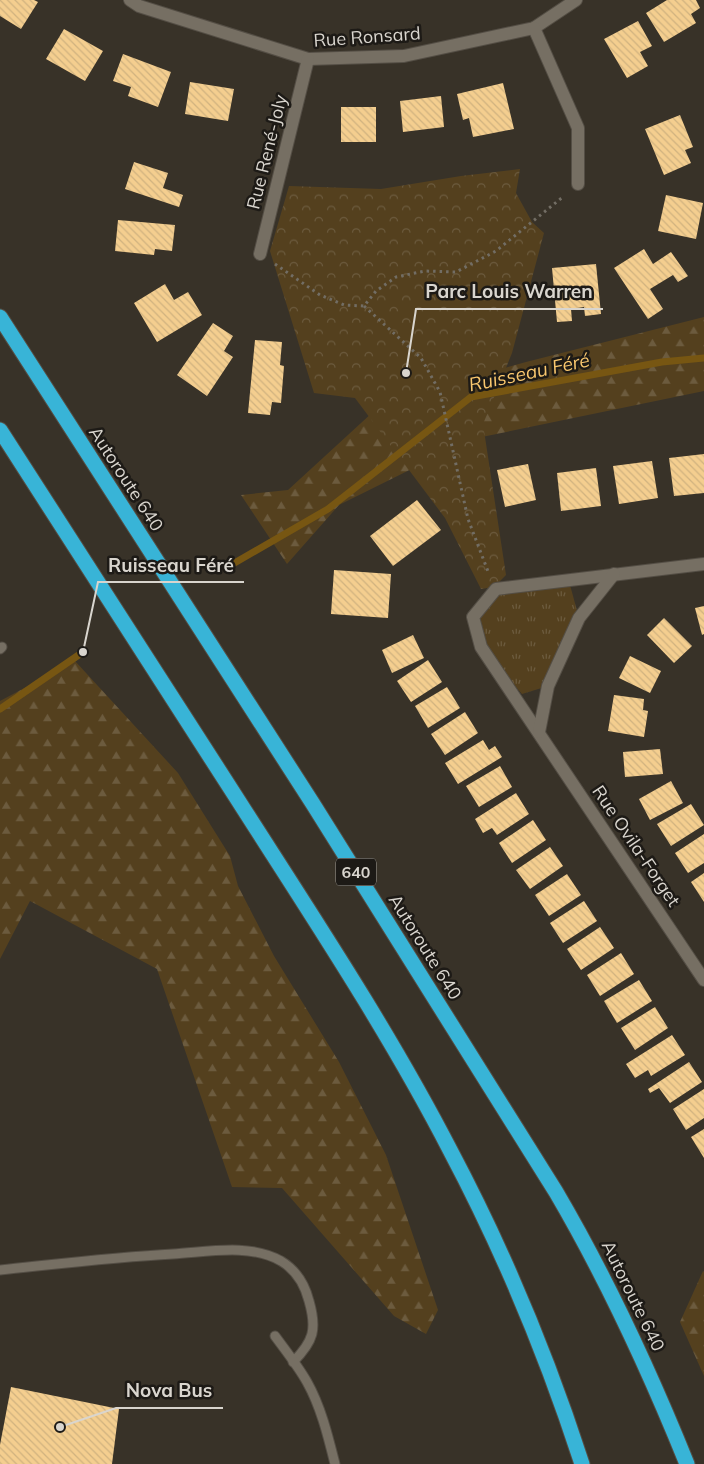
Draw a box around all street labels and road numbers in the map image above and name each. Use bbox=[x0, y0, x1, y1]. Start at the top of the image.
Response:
street label: Rue Ronsard bbox=[313, 21, 421, 52]
street label: Rue René-Joly bbox=[241, 92, 292, 212]
street label: Autoroute 640 bbox=[84, 422, 169, 535]
street label: Rue Ovila-Forget bbox=[587, 781, 685, 911]
road number: 640 bbox=[336, 859, 376, 886]
street label: Autoroute 640 bbox=[384, 890, 467, 1004]
street label: Autoroute 640 bbox=[597, 1237, 670, 1355]

